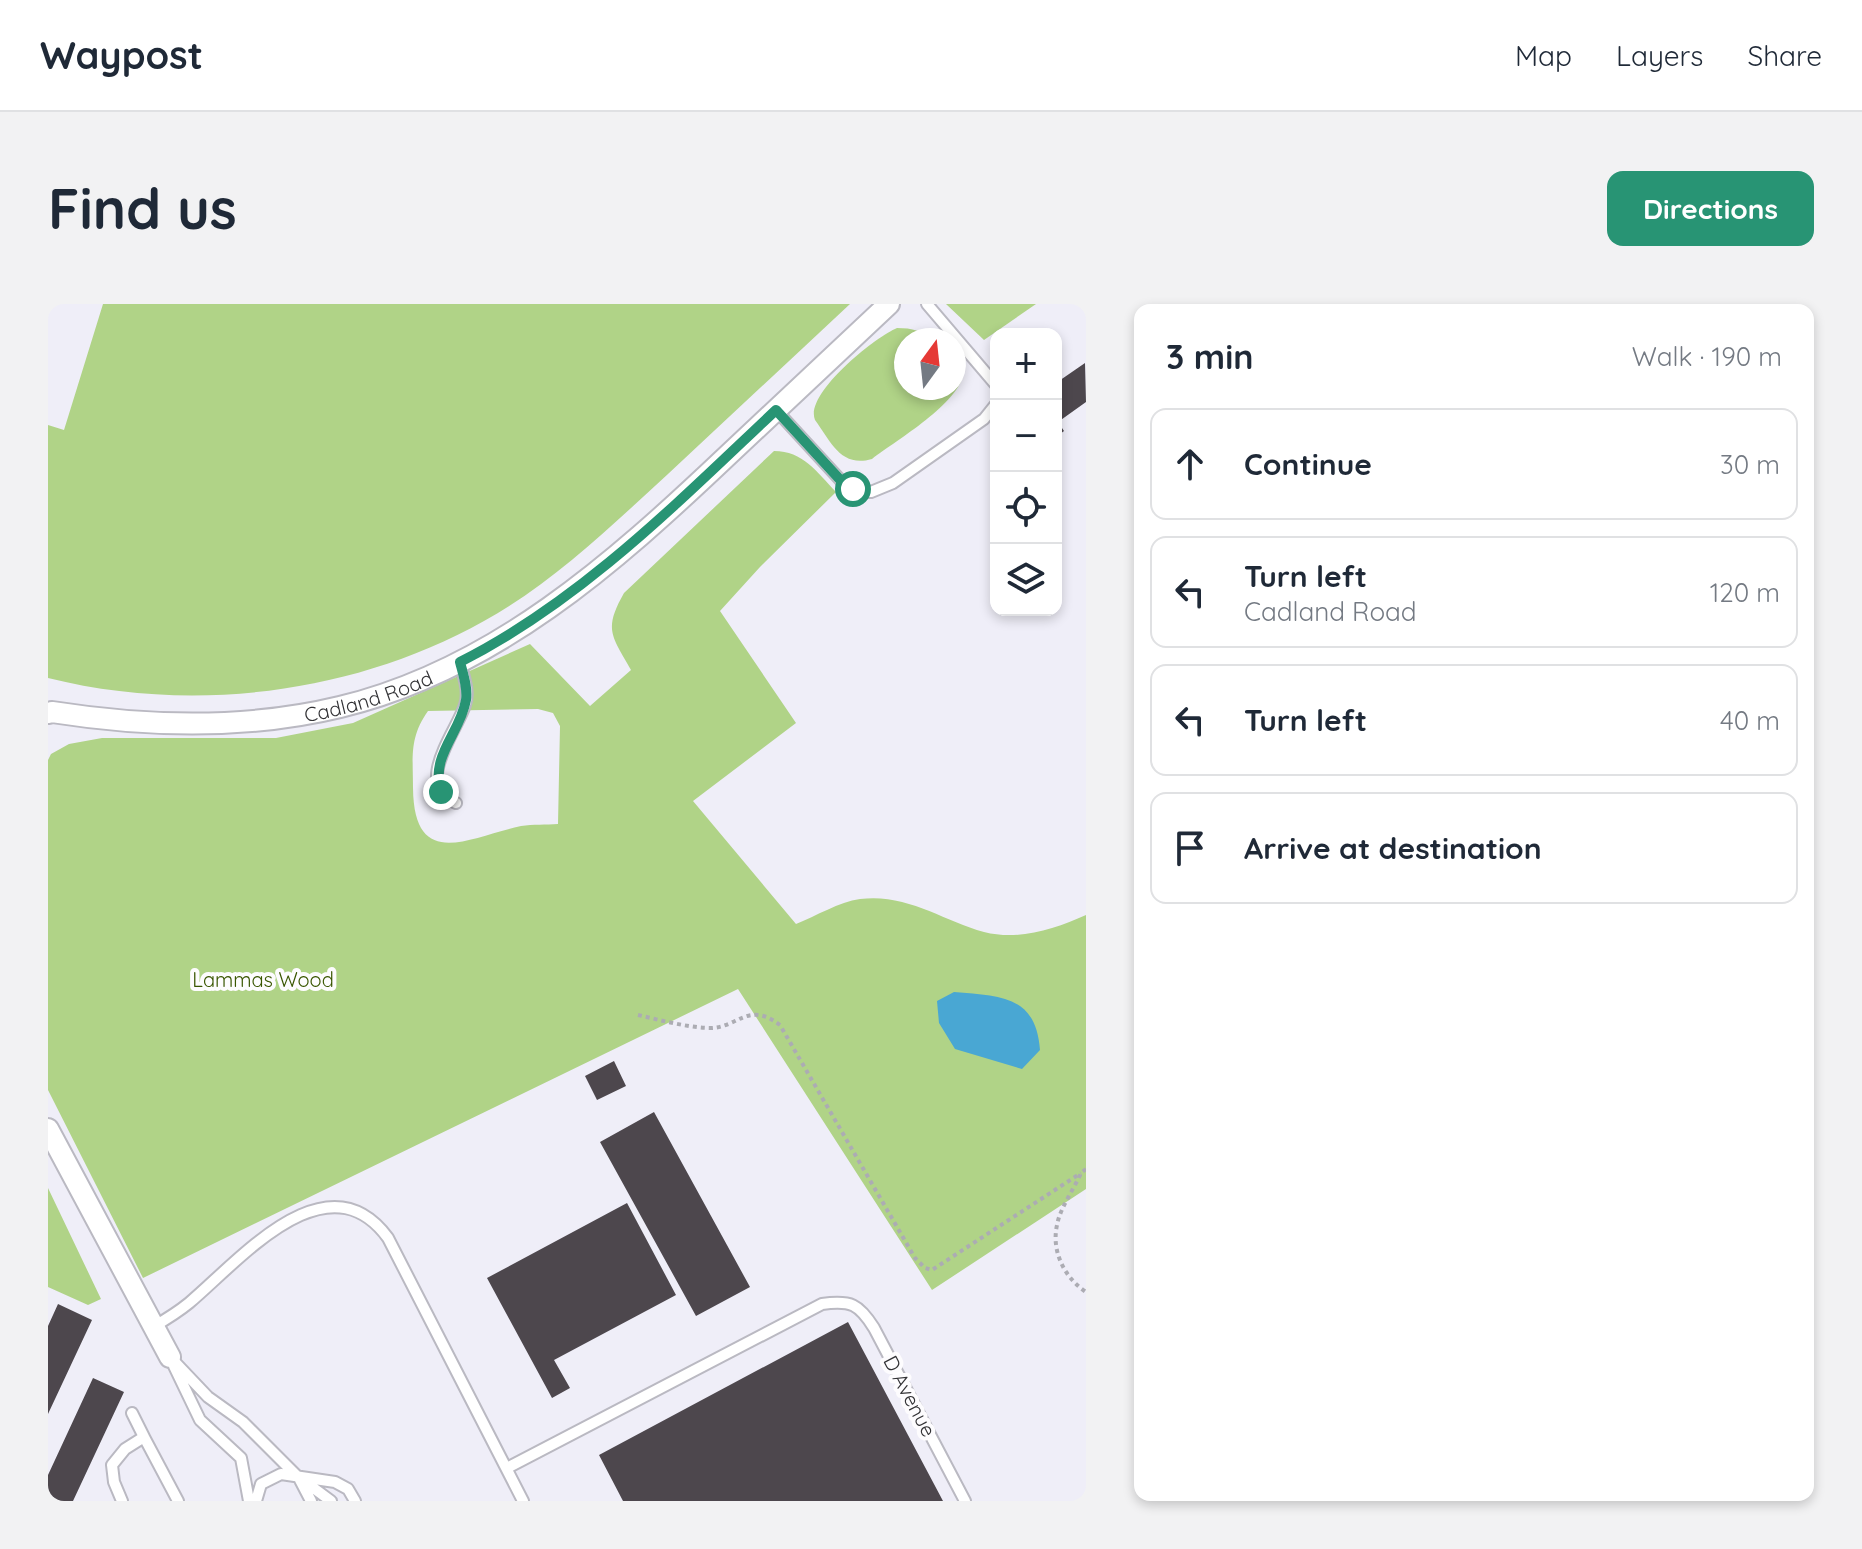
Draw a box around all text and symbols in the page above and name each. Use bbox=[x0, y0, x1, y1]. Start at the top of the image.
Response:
text: Waypost bbox=[40, 31, 203, 79]
text: Map bbox=[1515, 38, 1572, 73]
text: Layers bbox=[1616, 38, 1703, 73]
text: Share bbox=[1747, 38, 1822, 73]
button: Directions bbox=[1607, 171, 1814, 246]
text: Find us bbox=[48, 173, 237, 243]
north arrow bbox=[894, 328, 966, 400]
map controls bbox=[990, 328, 1062, 616]
button: + bbox=[990, 328, 1062, 400]
text: 3 min bbox=[1166, 335, 1253, 378]
text: Walk · 190 m bbox=[1632, 340, 1782, 373]
button: − bbox=[990, 400, 1062, 472]
icon: ahead bbox=[1168, 442, 1212, 486]
text: Continue bbox=[1244, 445, 1372, 483]
text: 30 m bbox=[1720, 448, 1780, 481]
route start bbox=[835, 471, 871, 507]
button: locate bbox=[990, 472, 1062, 544]
button: layers bbox=[990, 544, 1062, 616]
text: Turn left bbox=[1244, 557, 1367, 595]
icon: left bbox=[1168, 570, 1212, 614]
text: 120 m bbox=[1710, 576, 1780, 609]
text: Cadland Road bbox=[1244, 595, 1417, 628]
street label: Cadland Road bbox=[302, 664, 436, 727]
icon: left bbox=[1168, 698, 1212, 742]
text: Turn left bbox=[1244, 701, 1367, 739]
text: 40 m bbox=[1720, 704, 1780, 737]
route end bbox=[423, 774, 459, 810]
icon: arrive bbox=[1168, 826, 1212, 870]
text: Arrive at destination bbox=[1244, 829, 1542, 867]
park label: Lammas Wood bbox=[192, 967, 334, 992]
street label: D Avenue bbox=[878, 1351, 942, 1441]

